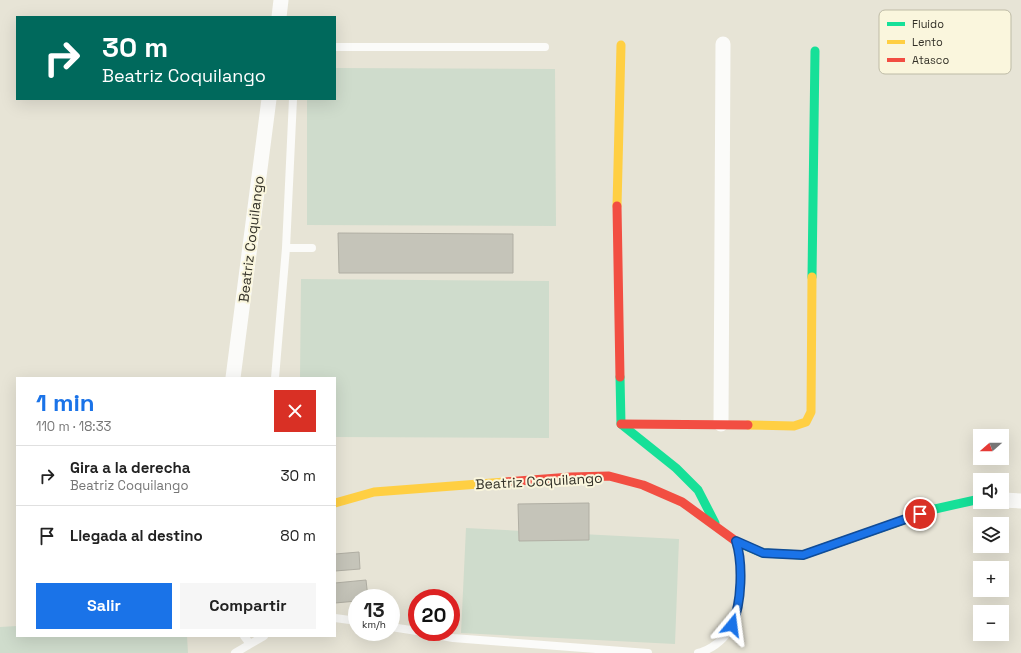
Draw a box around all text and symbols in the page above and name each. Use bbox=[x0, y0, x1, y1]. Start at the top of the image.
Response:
legend bbox=[879, 10, 1011, 74]
text: Fluido bbox=[912, 17, 944, 31]
text: 30 m bbox=[102, 29, 168, 65]
icon: right bbox=[36, 32, 88, 84]
text: Lento bbox=[912, 35, 943, 49]
text: Atasco bbox=[912, 53, 949, 67]
text: Beatriz Coquilango bbox=[102, 64, 266, 87]
street label: Beatriz Coquilango bbox=[234, 175, 268, 303]
text: 1 min bbox=[36, 387, 95, 418]
button: close bbox=[274, 390, 316, 432]
text: 110 m · 18:33 bbox=[36, 418, 111, 435]
north arrow bbox=[973, 429, 1009, 465]
map controls bbox=[973, 429, 1009, 641]
text: Gira a la derecha bbox=[70, 458, 190, 477]
icon: right bbox=[36, 465, 58, 487]
text: 30 m bbox=[281, 466, 316, 485]
street label: Beatriz Coquilango bbox=[475, 469, 603, 493]
button: sound bbox=[973, 473, 1009, 509]
text: Beatriz Coquilango bbox=[70, 477, 188, 494]
pin bbox=[903, 497, 937, 531]
icon: arrive bbox=[909, 503, 931, 525]
button: layers bbox=[973, 517, 1009, 553]
icon: arrive bbox=[36, 525, 58, 547]
text: Llegada al destino bbox=[70, 526, 203, 545]
text: 80 m bbox=[280, 526, 316, 545]
button: + bbox=[973, 561, 1009, 597]
button: Salir bbox=[36, 583, 172, 629]
button: Compartir bbox=[180, 583, 316, 629]
speed limit sign: 20 bbox=[408, 589, 460, 641]
text: 13 bbox=[363, 597, 385, 623]
position arrow bbox=[711, 604, 753, 646]
button: − bbox=[973, 605, 1009, 641]
text: km/h bbox=[362, 618, 386, 631]

